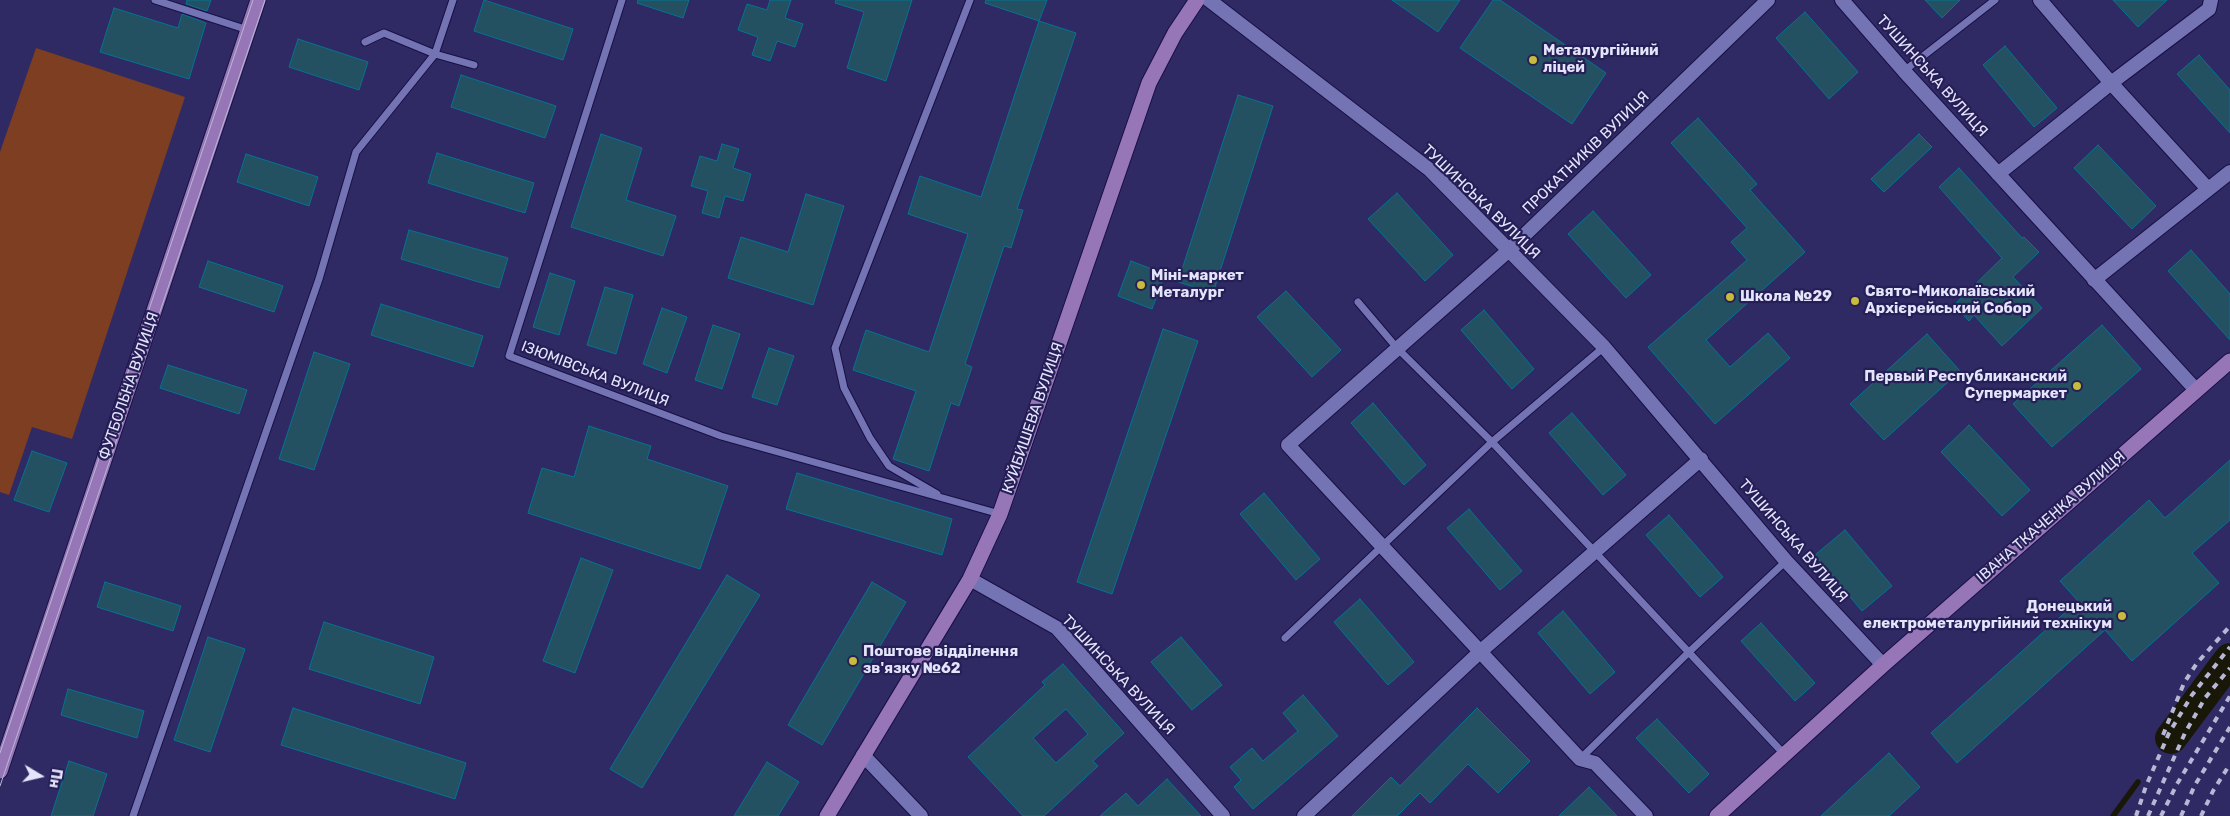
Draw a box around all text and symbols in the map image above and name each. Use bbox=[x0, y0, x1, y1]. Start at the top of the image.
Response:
street label: ТУШИНСЬКА ВУЛИЦЯ bbox=[1873, 12, 1991, 140]
place label: Металургійний ліцей bbox=[1543, 42, 1659, 77]
marker: Металургійний ліцей bbox=[1527, 54, 1539, 66]
street label: ПРОКАТНИКІВ ВУЛИЦЯ bbox=[1519, 88, 1653, 218]
street label: ТУШИНСЬКА ВУЛИЦЯ bbox=[1418, 141, 1544, 263]
place label: Міні-маркет Металург bbox=[1151, 267, 1244, 302]
marker: Міні-маркет Металург bbox=[1135, 279, 1147, 291]
place label: Свято-Миколаївський Архієрейський Собор bbox=[1865, 283, 2035, 318]
place label: Школа №29 bbox=[1740, 288, 1832, 306]
marker: Школа №29 bbox=[1724, 291, 1736, 303]
marker: Свято-Миколаївський Архієрейський Собор bbox=[1849, 295, 1861, 307]
street label: ФУТБОЛЬНА ВУЛИЦЯ bbox=[95, 310, 163, 462]
street label: ІЗЮМІВСЬКА ВУЛИЦЯ bbox=[518, 337, 672, 411]
street label: КУЙБИШЕВА ВУЛИЦЯ bbox=[999, 340, 1067, 496]
place label: Первый Республиканский Супермаркет bbox=[1864, 368, 2067, 403]
marker: Первый Республиканский Супермаркет bbox=[2071, 380, 2083, 392]
street label: ІВАНА ТКАЧЕНКА ВУЛИЦЯ bbox=[1973, 448, 2129, 586]
street label: ТУШИНСЬКА ВУЛИЦЯ bbox=[1735, 476, 1851, 606]
place label: Донецький електрометалургійний технікум bbox=[1863, 598, 2112, 633]
marker: Донецький електрометалургійний технікум bbox=[2116, 610, 2128, 622]
street label: ТУШИНСЬКА ВУЛИЦЯ bbox=[1058, 611, 1178, 739]
place label: Поштове відділення зв'язку №62 bbox=[863, 643, 1018, 678]
marker: Поштове відділення зв'язку №62 bbox=[847, 655, 859, 667]
north arrow bbox=[15, 751, 65, 801]
text: Пн bbox=[45, 768, 65, 789]

